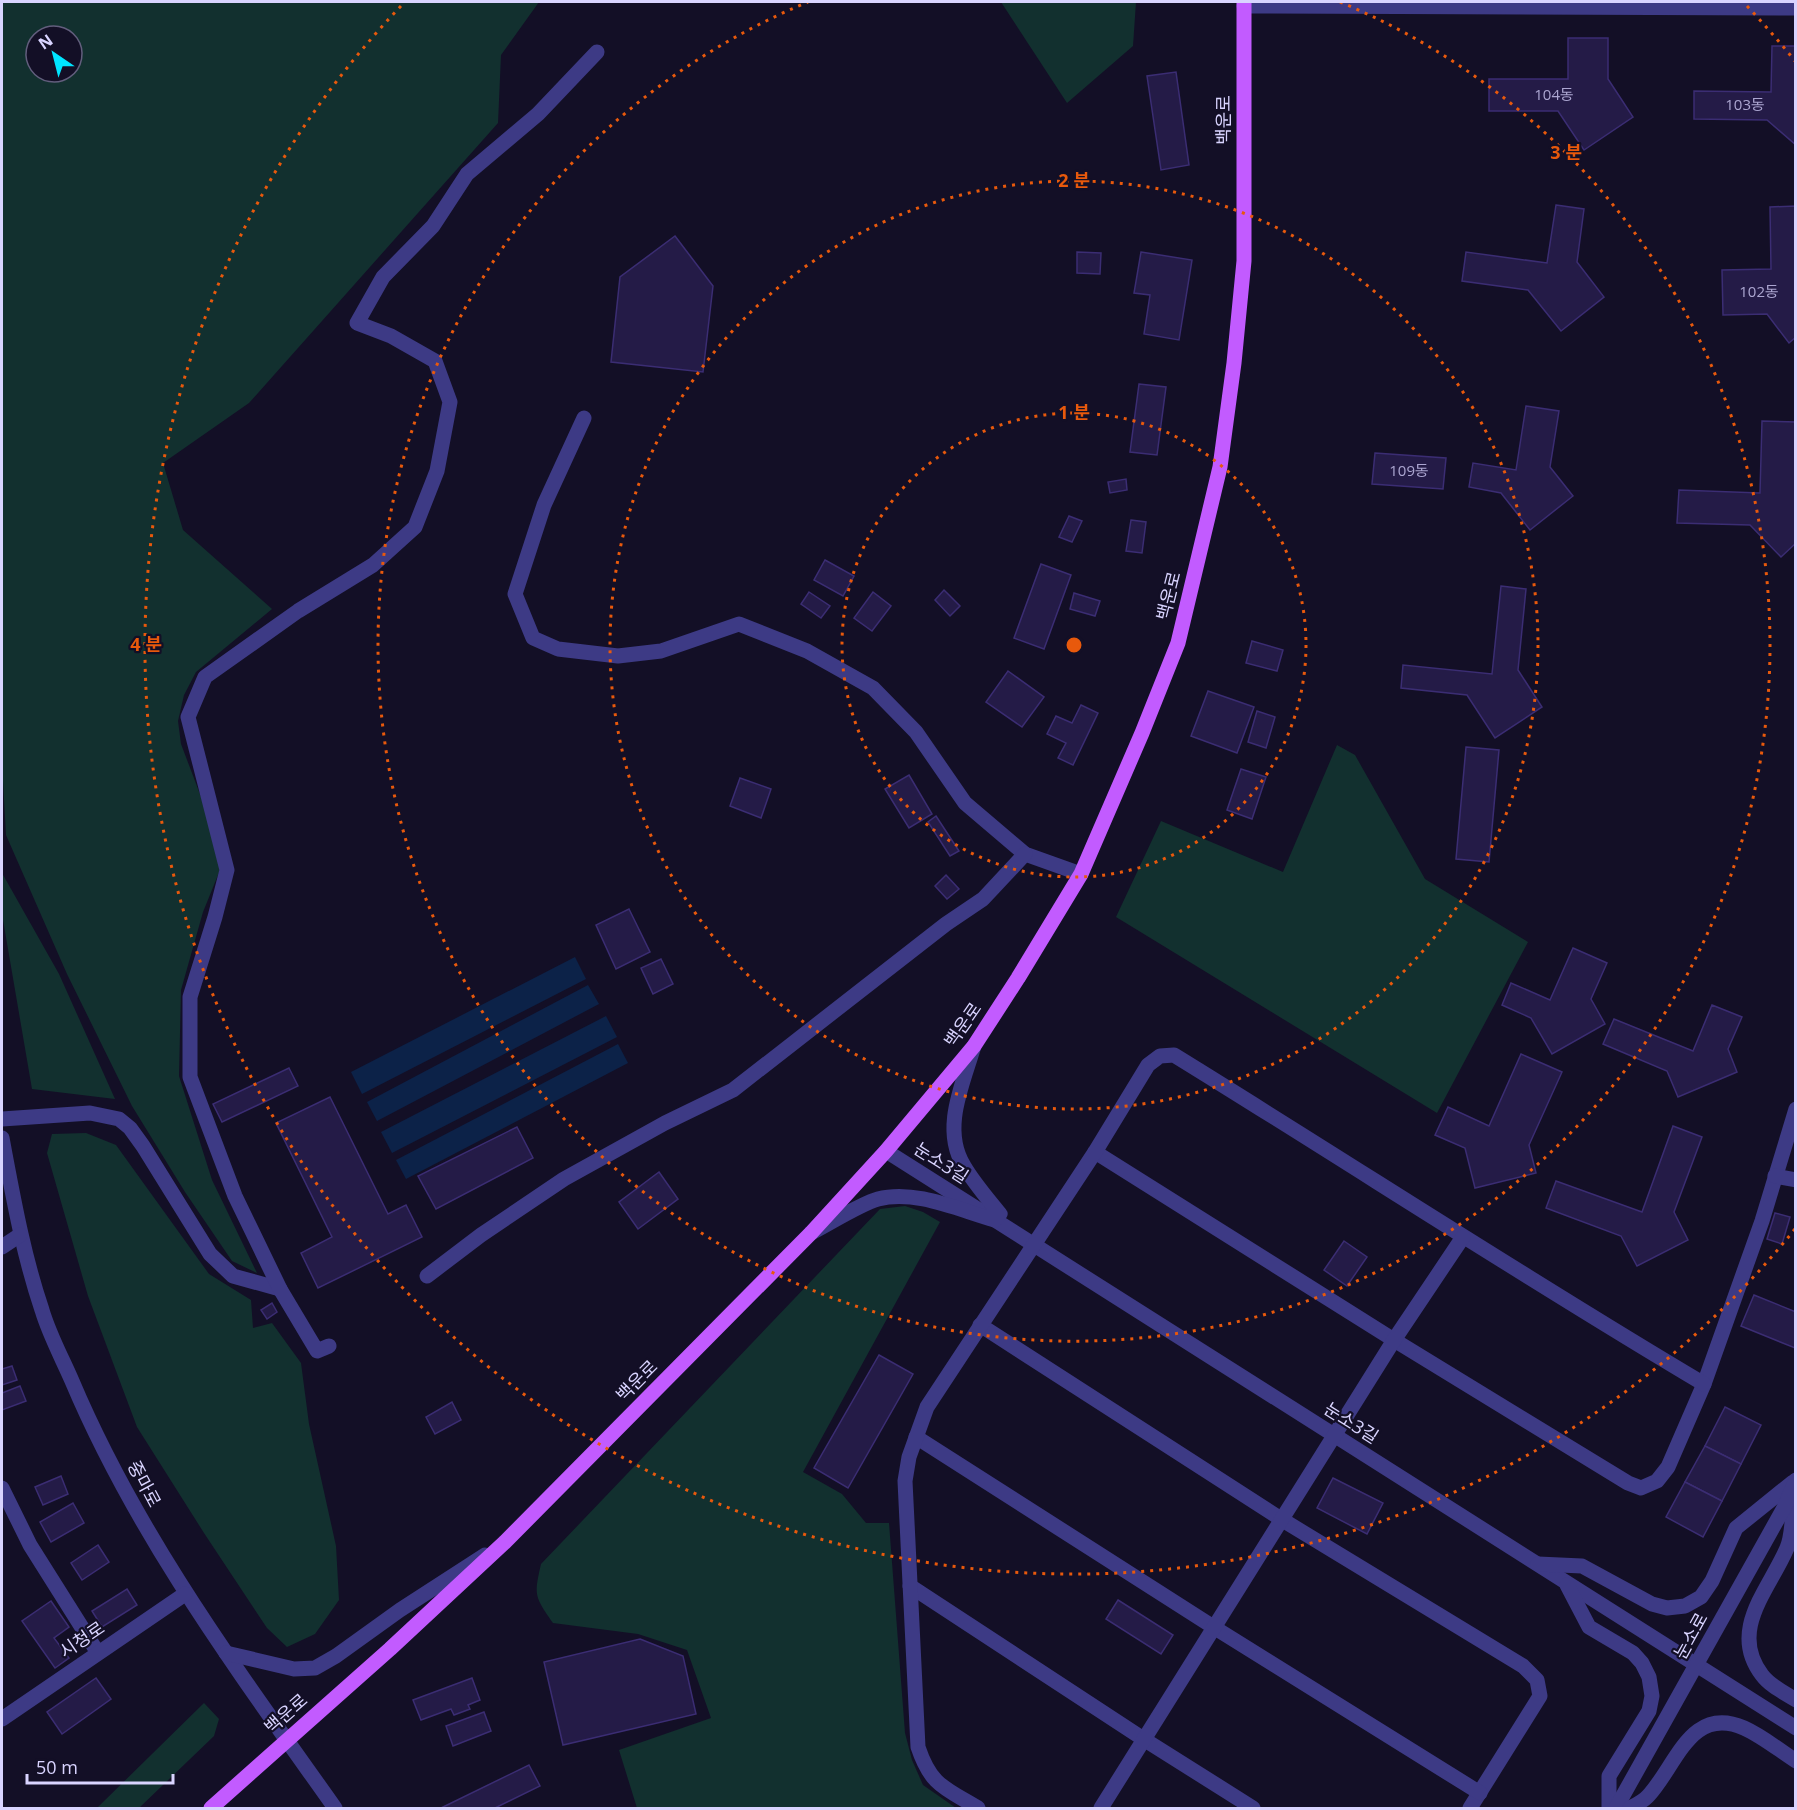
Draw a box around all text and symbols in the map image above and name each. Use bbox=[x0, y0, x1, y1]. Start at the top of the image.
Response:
north arrow bbox=[24, 24, 84, 84]
text: N bbox=[34, 29, 57, 54]
house number: 104동 bbox=[1534, 84, 1574, 104]
house number: 103동 bbox=[1725, 94, 1765, 114]
street label: 백운로 bbox=[1211, 95, 1235, 145]
text: 3 분 bbox=[1550, 140, 1582, 164]
text: 2 분 bbox=[1058, 168, 1090, 192]
house number: 102동 bbox=[1739, 281, 1779, 301]
text: 1 분 bbox=[1058, 400, 1090, 424]
house number: 109동 bbox=[1389, 460, 1429, 480]
street label: 백운로 bbox=[1150, 569, 1186, 623]
text: 4 분 bbox=[130, 632, 162, 656]
centre of rings bbox=[1064, 635, 1084, 655]
street label: 백운로 bbox=[938, 997, 986, 1052]
street label: 눈소3길 bbox=[910, 1136, 973, 1188]
street label: 백운로 bbox=[610, 1354, 662, 1406]
street label: 눈소3길 bbox=[1320, 1396, 1383, 1448]
street label: 중마로 bbox=[123, 1456, 167, 1511]
street label: 눈소로 bbox=[1668, 1608, 1713, 1663]
street label: 시청로 bbox=[54, 1615, 109, 1663]
street label: 백운로 bbox=[259, 1688, 312, 1739]
scale bar bbox=[27, 1747, 172, 1785]
text: 50 m bbox=[36, 1755, 78, 1779]

